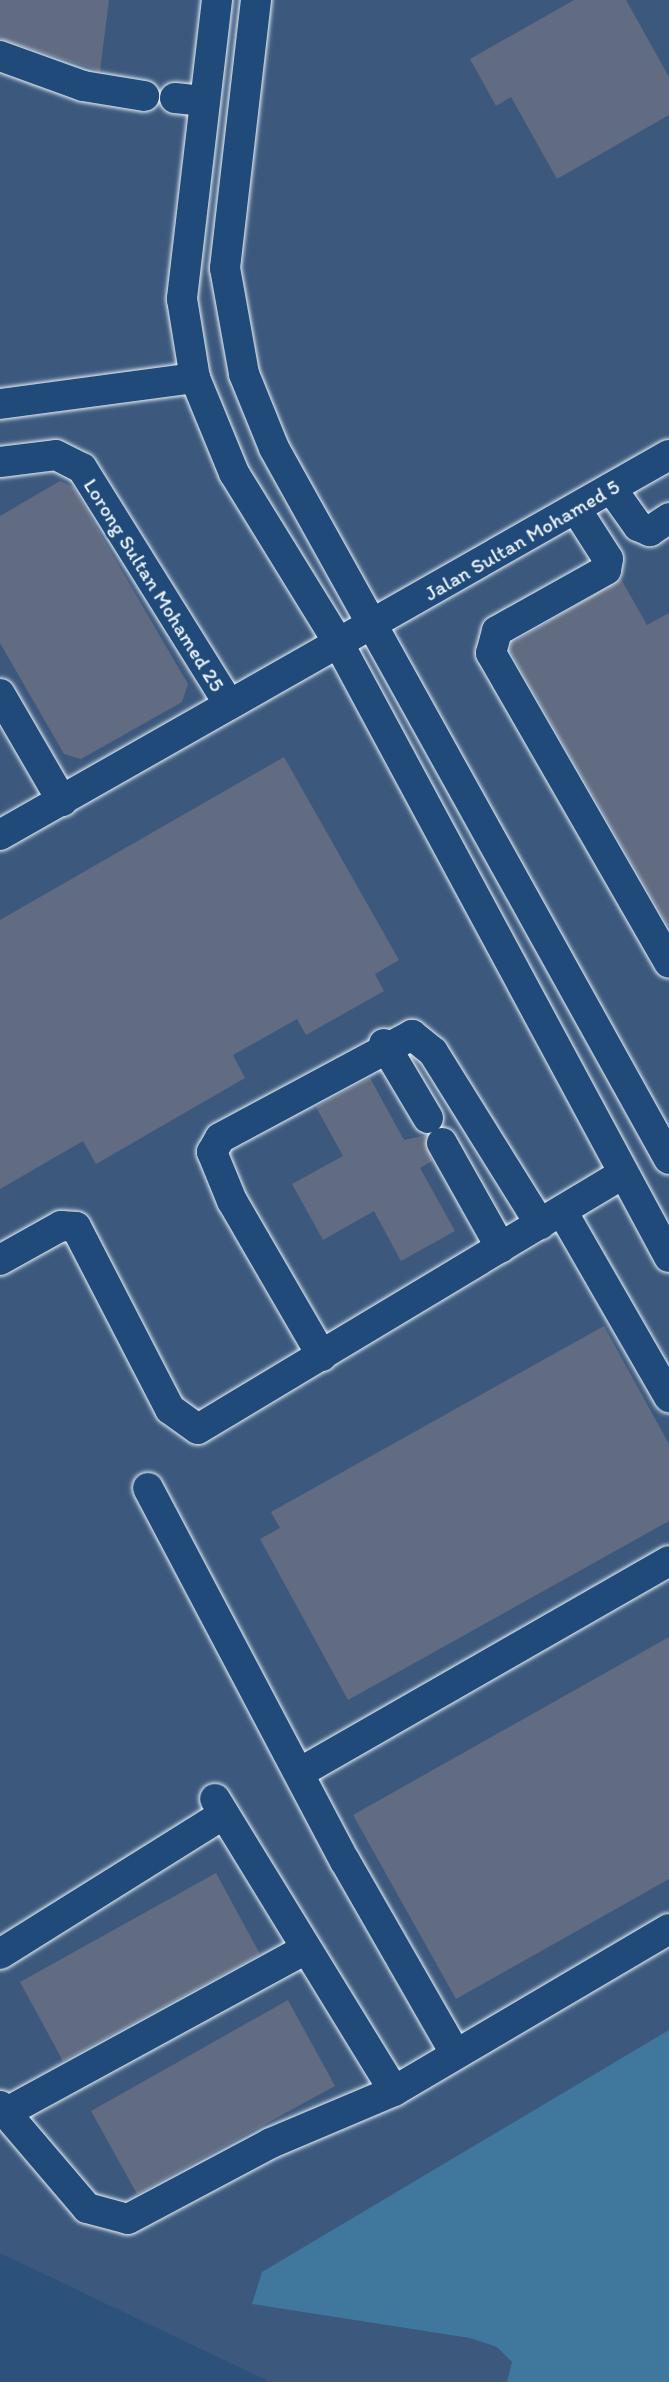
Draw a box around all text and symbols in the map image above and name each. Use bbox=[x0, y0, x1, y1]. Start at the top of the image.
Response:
street label: Lorong Sultan Mohamed 25 bbox=[78, 474, 230, 696]
street label: Jalan Sultan Mohamed 5 bbox=[420, 474, 624, 606]

